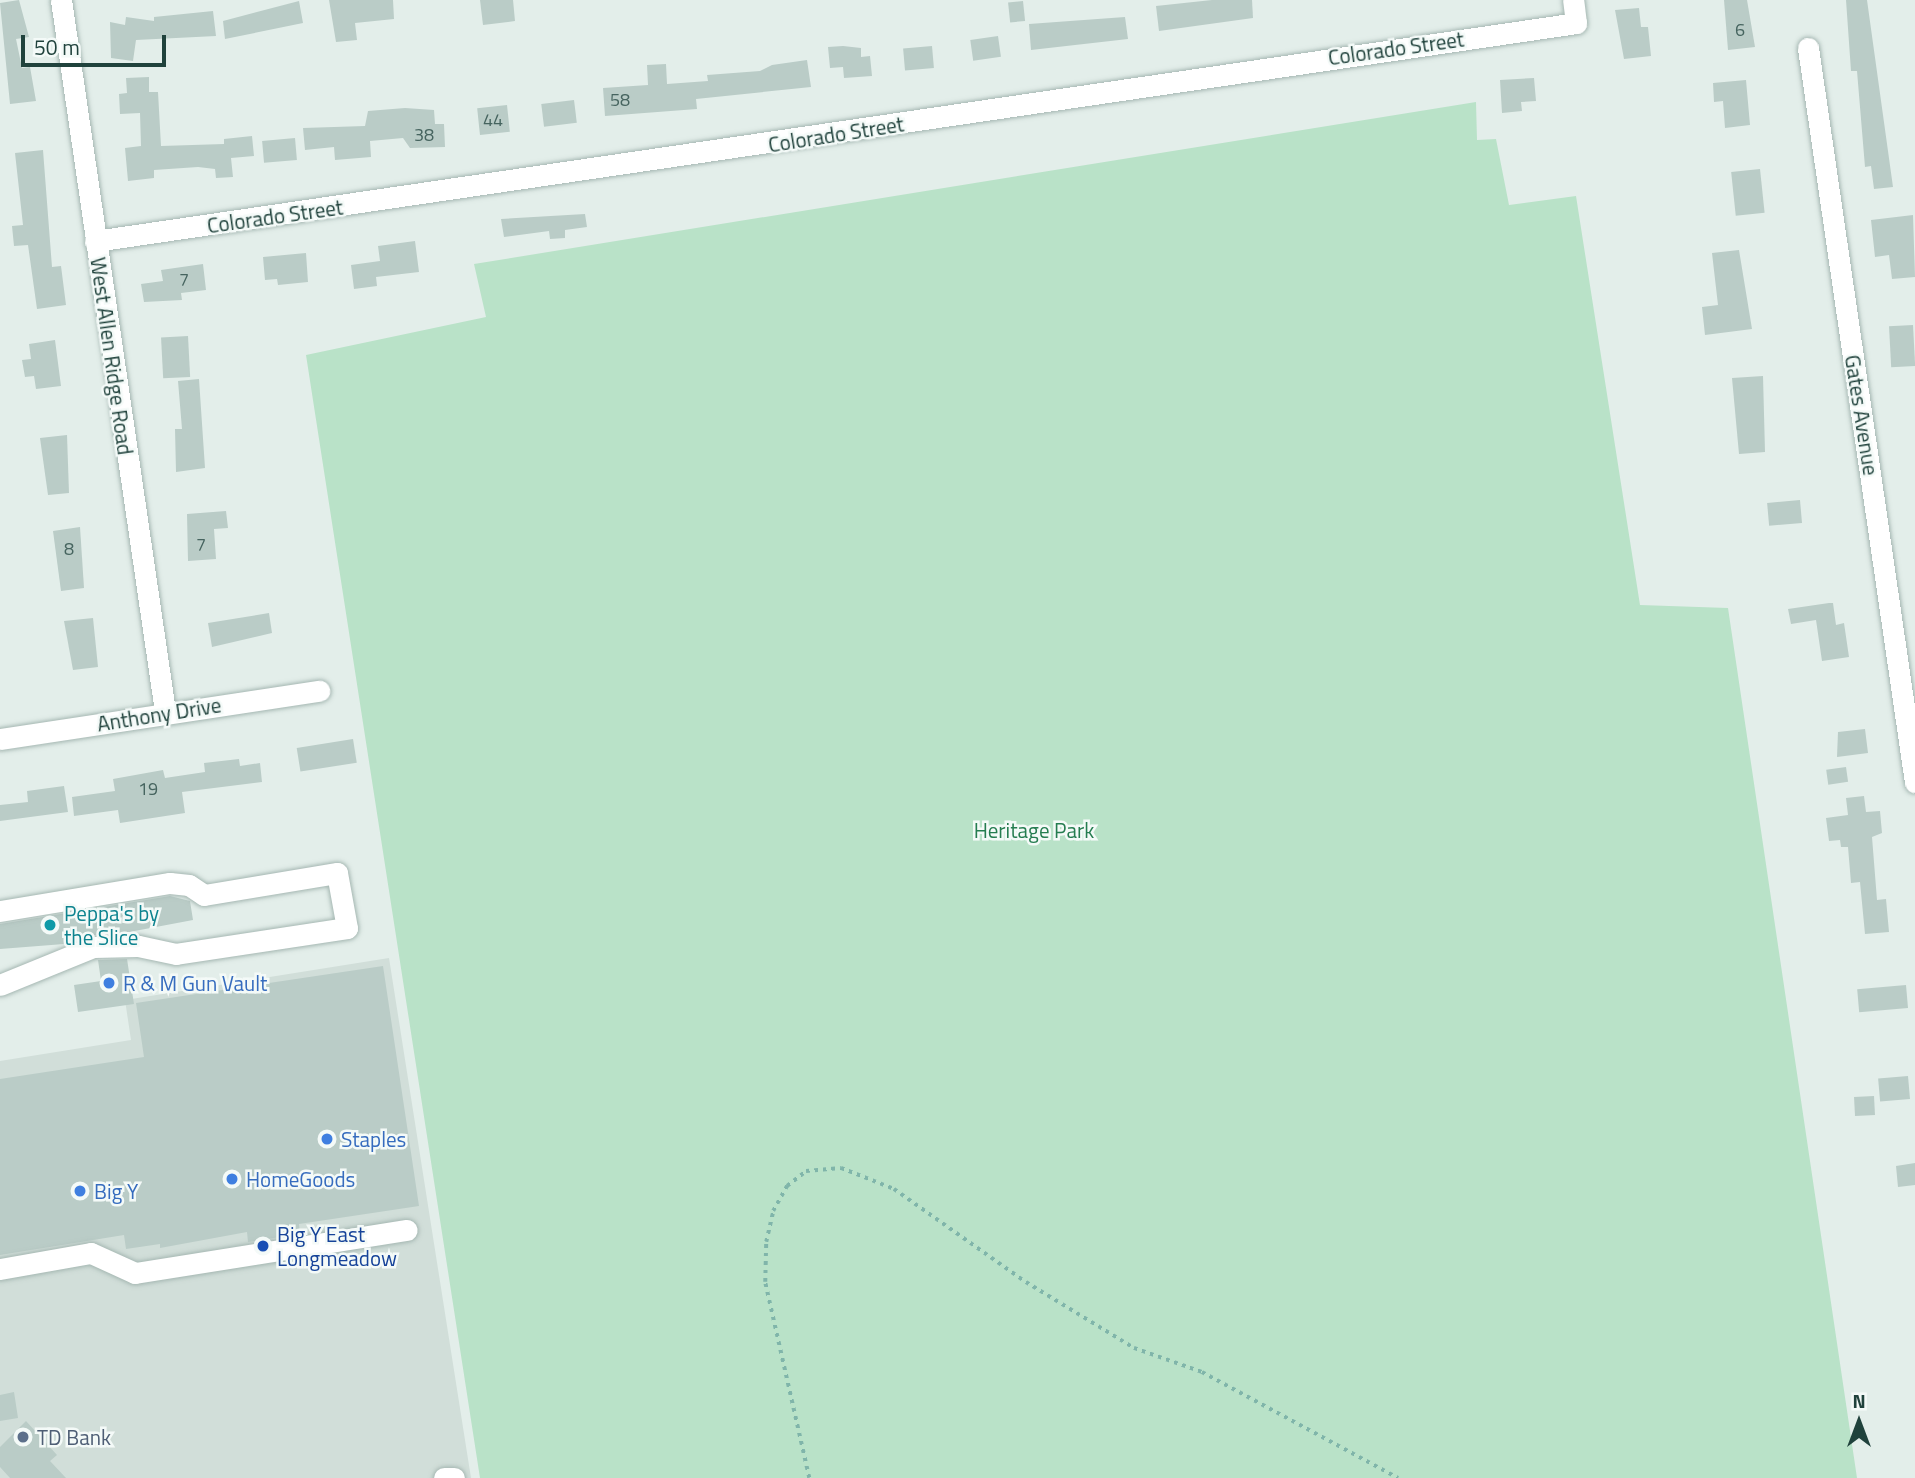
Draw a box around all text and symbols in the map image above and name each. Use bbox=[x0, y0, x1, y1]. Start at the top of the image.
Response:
house number: 6 bbox=[1735, 19, 1745, 41]
scale bar bbox=[24, 21, 170, 65]
street label: Colorado Street bbox=[1326, 26, 1466, 70]
text: 50 m bbox=[34, 31, 80, 63]
house number: 58 bbox=[610, 89, 630, 111]
house number: 44 bbox=[483, 109, 503, 131]
street label: Colorado Street bbox=[766, 111, 906, 157]
house number: 38 bbox=[414, 124, 434, 146]
street label: Colorado Street bbox=[205, 194, 345, 238]
street label: West Allen Ridge Road bbox=[86, 256, 138, 456]
house number: 7 bbox=[179, 269, 189, 291]
street label: Gates Avenue bbox=[1840, 353, 1884, 477]
house number: 7 bbox=[196, 534, 206, 556]
house number: 8 bbox=[64, 538, 74, 560]
street label: Anthony Drive bbox=[95, 692, 223, 736]
house number: 19 bbox=[138, 778, 158, 800]
park label: Heritage Park bbox=[974, 817, 1094, 843]
place label: Peppa's by the Slice bbox=[64, 900, 159, 950]
marker: Peppa's by the Slice bbox=[42, 917, 58, 933]
place label: R & M Gun Vault bbox=[123, 970, 267, 996]
marker: R & M Gun Vault bbox=[101, 975, 117, 991]
place label: Staples bbox=[341, 1126, 406, 1152]
marker: Staples bbox=[319, 1131, 335, 1147]
place label: HomeGoods bbox=[246, 1166, 355, 1192]
marker: HomeGoods bbox=[224, 1171, 240, 1187]
place label: Big Y bbox=[94, 1178, 138, 1204]
marker: Big Y bbox=[72, 1183, 88, 1199]
place label: Big Y East Longmeadow bbox=[277, 1221, 397, 1271]
marker: Big Y East Longmeadow bbox=[255, 1238, 271, 1254]
text: N bbox=[1852, 1386, 1866, 1415]
north arrow bbox=[1824, 1387, 1894, 1457]
place label: TD Bank bbox=[37, 1424, 111, 1450]
marker: TD Bank bbox=[15, 1429, 31, 1445]

